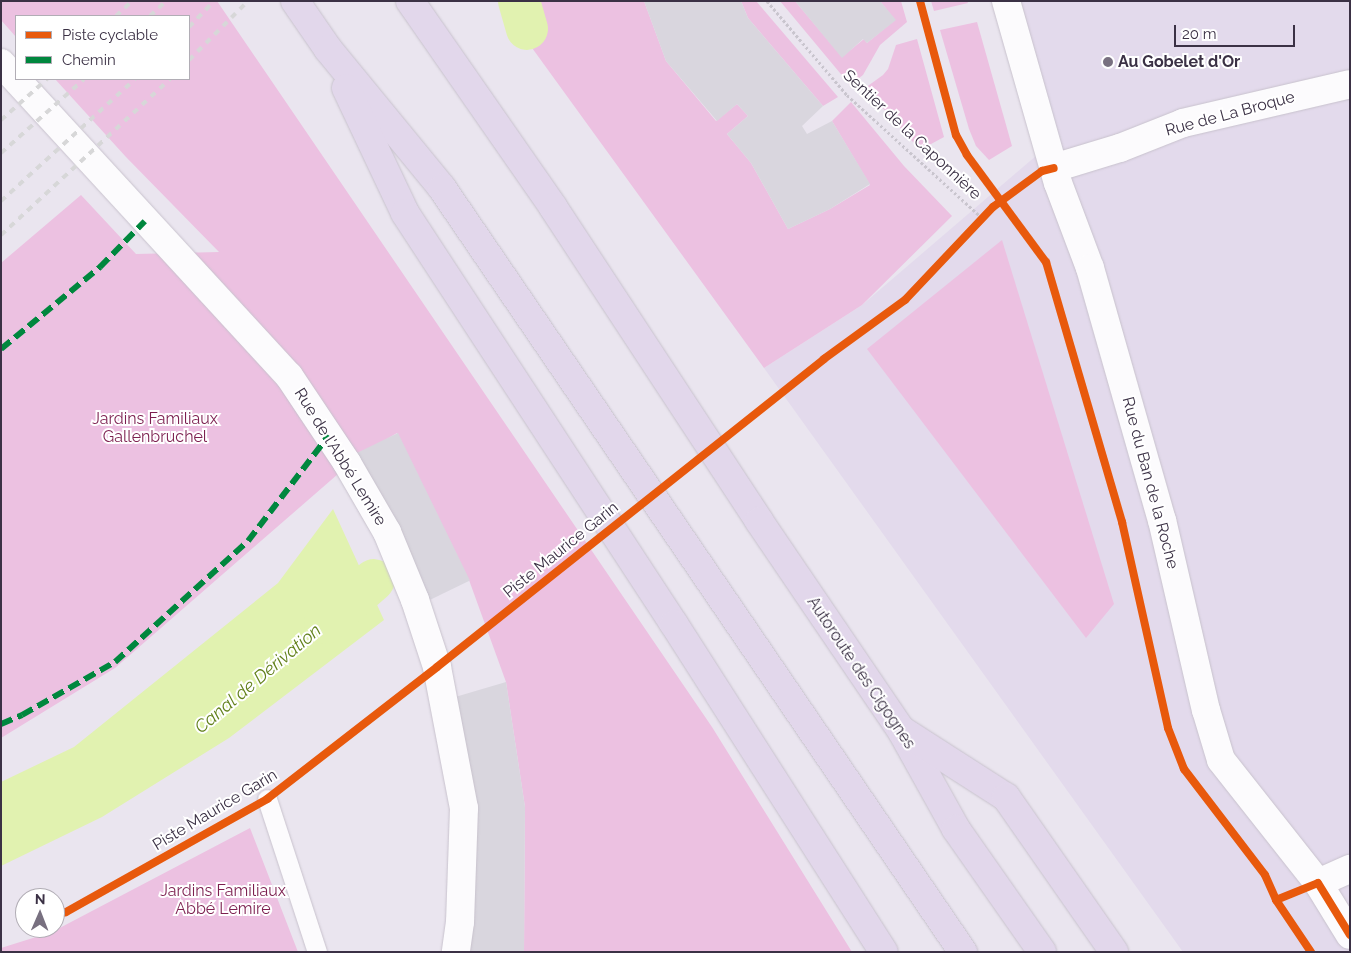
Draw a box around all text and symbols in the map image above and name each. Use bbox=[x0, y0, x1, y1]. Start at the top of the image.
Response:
legend bbox=[15, 15, 190, 80]
scale bar bbox=[1176, 15, 1297, 47]
text: 20 m bbox=[1182, 25, 1217, 43]
text: Piste cyclable bbox=[62, 26, 158, 44]
text: Chemin bbox=[62, 51, 116, 69]
place label: Au Gobelet d'Or bbox=[1118, 52, 1240, 72]
marker: Au Gobelet d'Or bbox=[1102, 56, 1114, 68]
street label: Sentier de la Caponnière bbox=[839, 66, 985, 204]
street label: Rue de La Broque bbox=[1163, 87, 1297, 141]
street label: Rue de l'Abbé Lemire bbox=[290, 385, 390, 529]
street label: Rue du Ban de la Roche bbox=[1118, 395, 1182, 571]
park label: Jardins Familiaux Gallenbruchel bbox=[92, 409, 218, 447]
street label: Piste Maurice Garin bbox=[500, 498, 622, 602]
street label: Autoroute des Cigognes bbox=[803, 593, 919, 753]
water label: Canal de Dérivation bbox=[190, 620, 326, 738]
street label: Piste Maurice Garin bbox=[149, 765, 281, 855]
park label: Jardins Familiaux Abbé Lemire bbox=[160, 881, 286, 919]
north arrow bbox=[15, 888, 65, 938]
text: N bbox=[35, 891, 46, 907]

